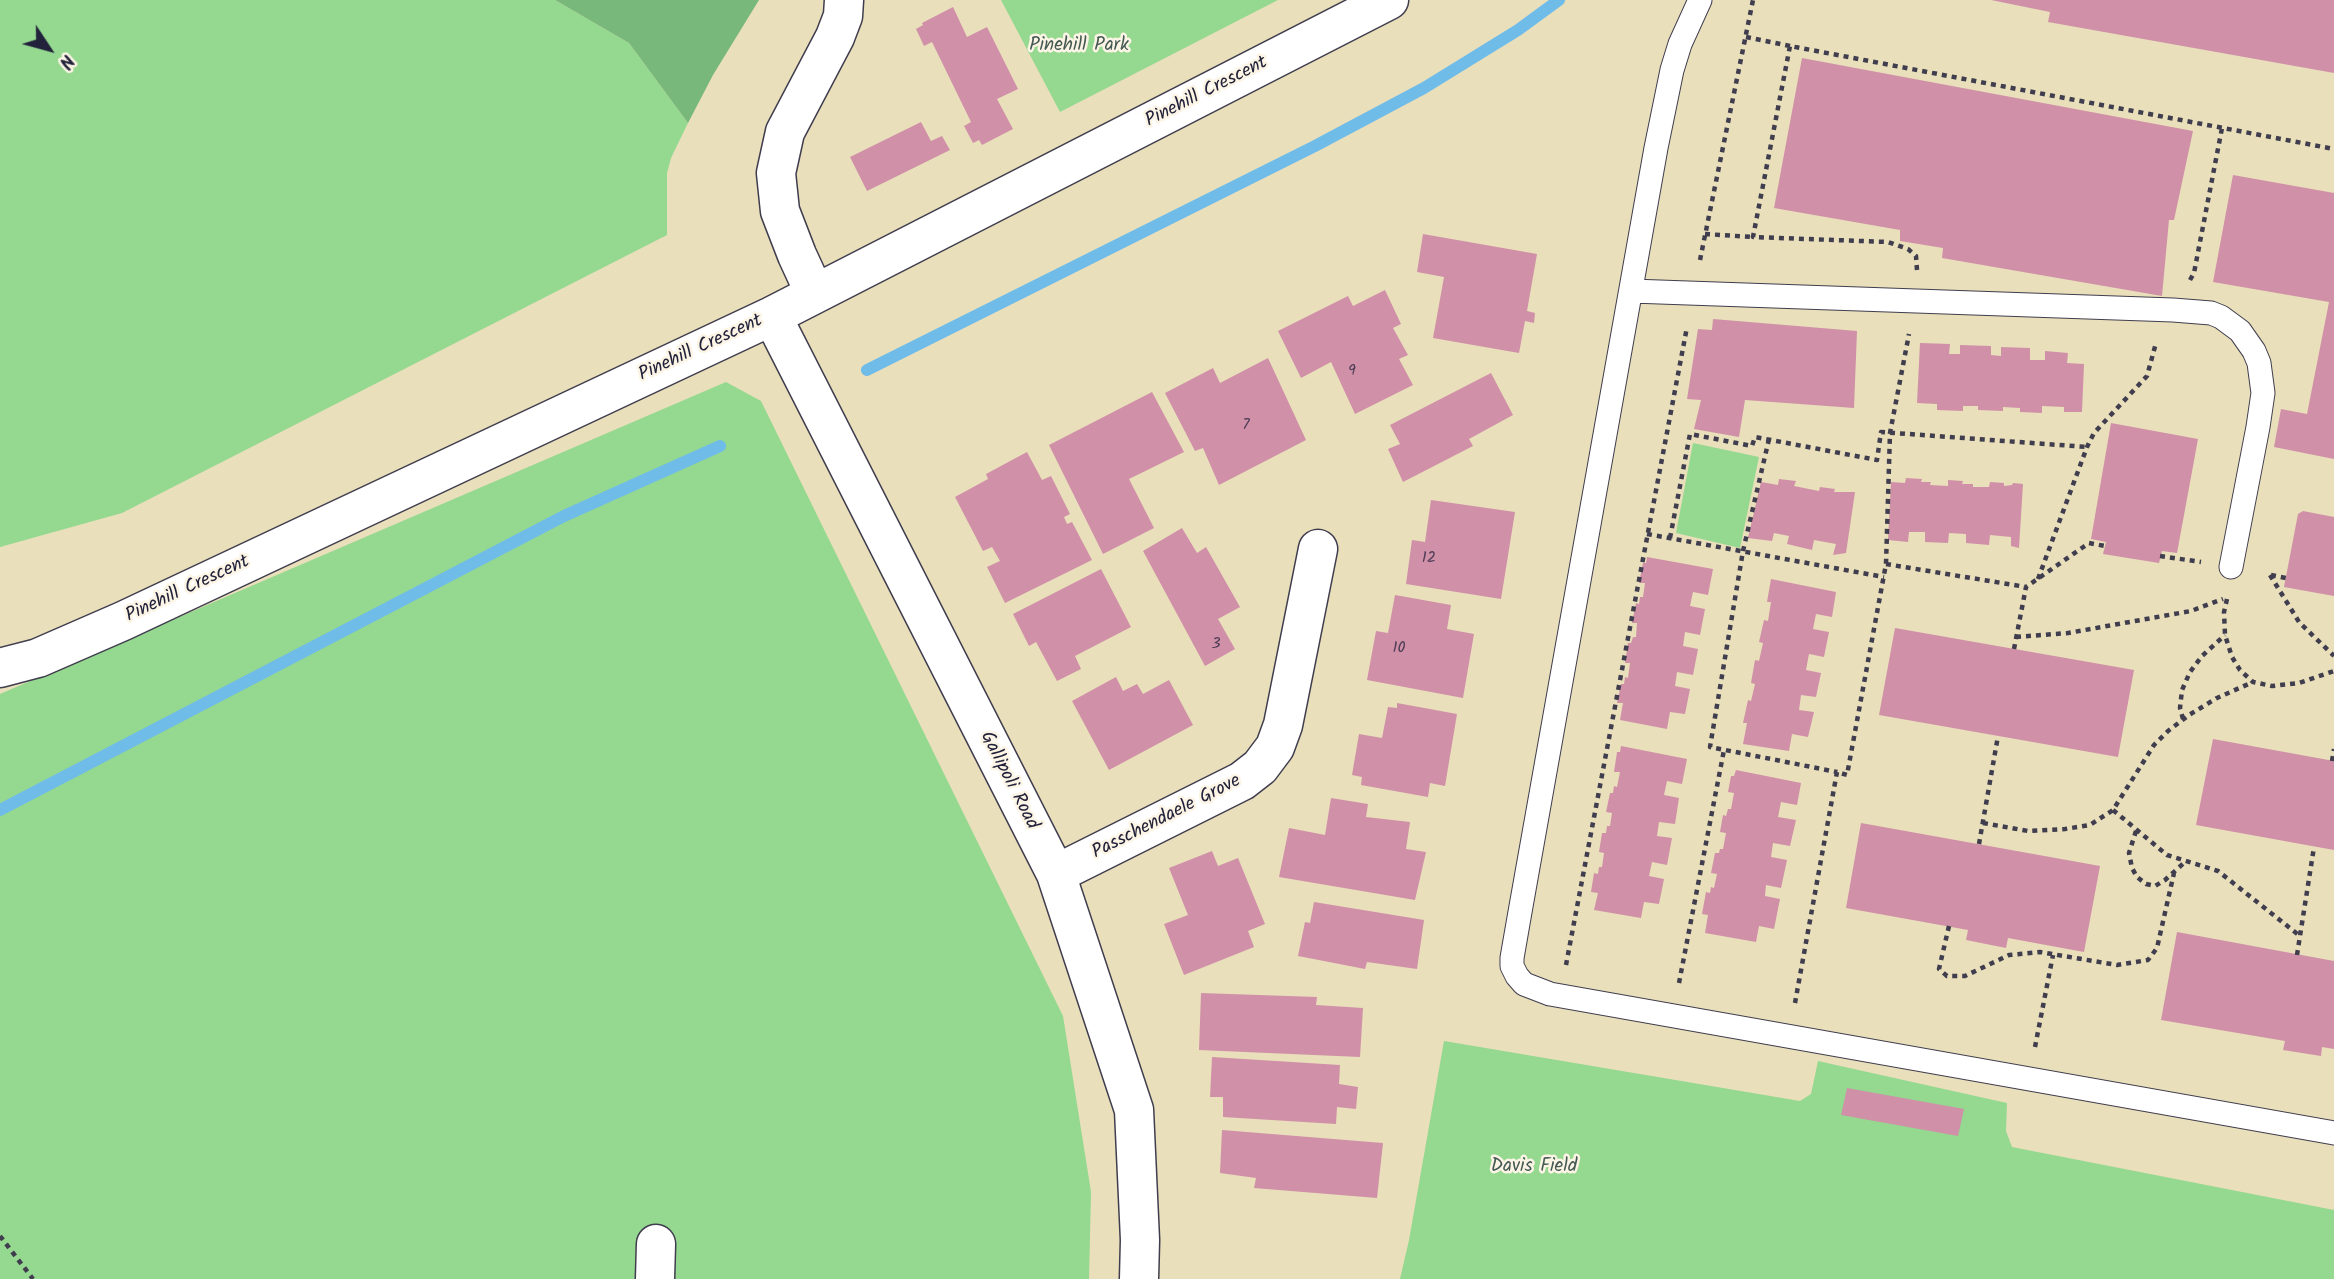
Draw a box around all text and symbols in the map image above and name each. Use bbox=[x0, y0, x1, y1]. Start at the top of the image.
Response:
north arrow bbox=[14, 14, 84, 84]
park label: Pinehill Park bbox=[1029, 36, 1129, 58]
text: N bbox=[50, 48, 82, 75]
street label: Pinehill Crescent bbox=[1142, 52, 1272, 134]
street label: Pinehill Crescent bbox=[635, 310, 767, 388]
house number: 9 bbox=[1348, 362, 1356, 382]
house number: 7 bbox=[1242, 416, 1250, 436]
house number: 12 bbox=[1422, 549, 1436, 569]
street label: Pinehill Crescent bbox=[122, 551, 254, 629]
house number: 3 bbox=[1211, 635, 1221, 655]
house number: 10 bbox=[1392, 639, 1406, 659]
street label: Gallipoli Road bbox=[974, 728, 1042, 834]
street label: Passchendaele Grove bbox=[1089, 771, 1245, 865]
park label: Davis Field bbox=[1491, 1157, 1577, 1179]

